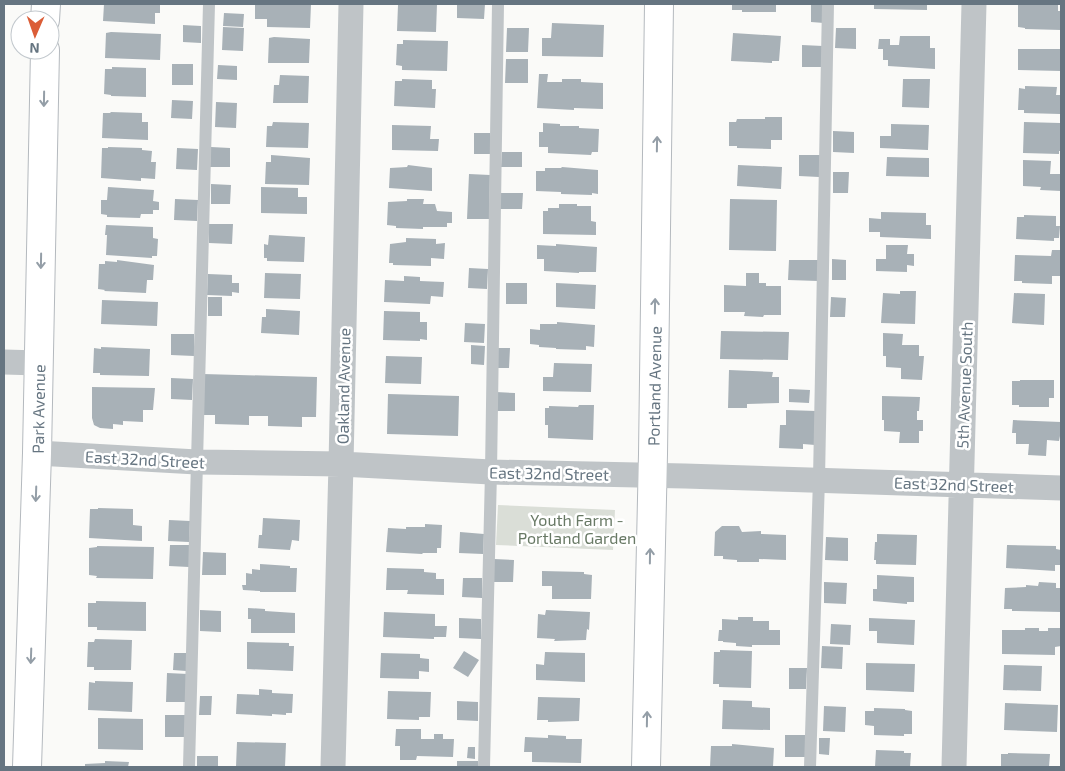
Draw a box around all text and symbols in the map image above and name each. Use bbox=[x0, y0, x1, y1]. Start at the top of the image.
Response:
north arrow bbox=[10, 10, 60, 60]
text: N bbox=[29, 40, 40, 57]
one-way arrow bbox=[39, 90, 49, 106]
one-way arrow bbox=[652, 136, 662, 152]
one-way arrow bbox=[36, 253, 45, 269]
one-way arrow bbox=[650, 298, 660, 314]
street label: 5th Avenue South bbox=[952, 321, 976, 449]
street label: Portland Avenue bbox=[643, 326, 665, 446]
street label: Oakland Avenue bbox=[332, 328, 354, 444]
street label: Park Avenue bbox=[28, 364, 48, 454]
street label: East 32nd Street bbox=[85, 446, 205, 472]
street label: East 32nd Street bbox=[489, 462, 609, 484]
street label: East 32nd Street bbox=[894, 472, 1014, 496]
one-way arrow bbox=[31, 485, 41, 501]
park label: Youth Farm - Portland Garden bbox=[518, 510, 636, 547]
one-way arrow bbox=[646, 548, 655, 564]
one-way arrow bbox=[26, 648, 35, 664]
one-way arrow bbox=[642, 711, 652, 727]

